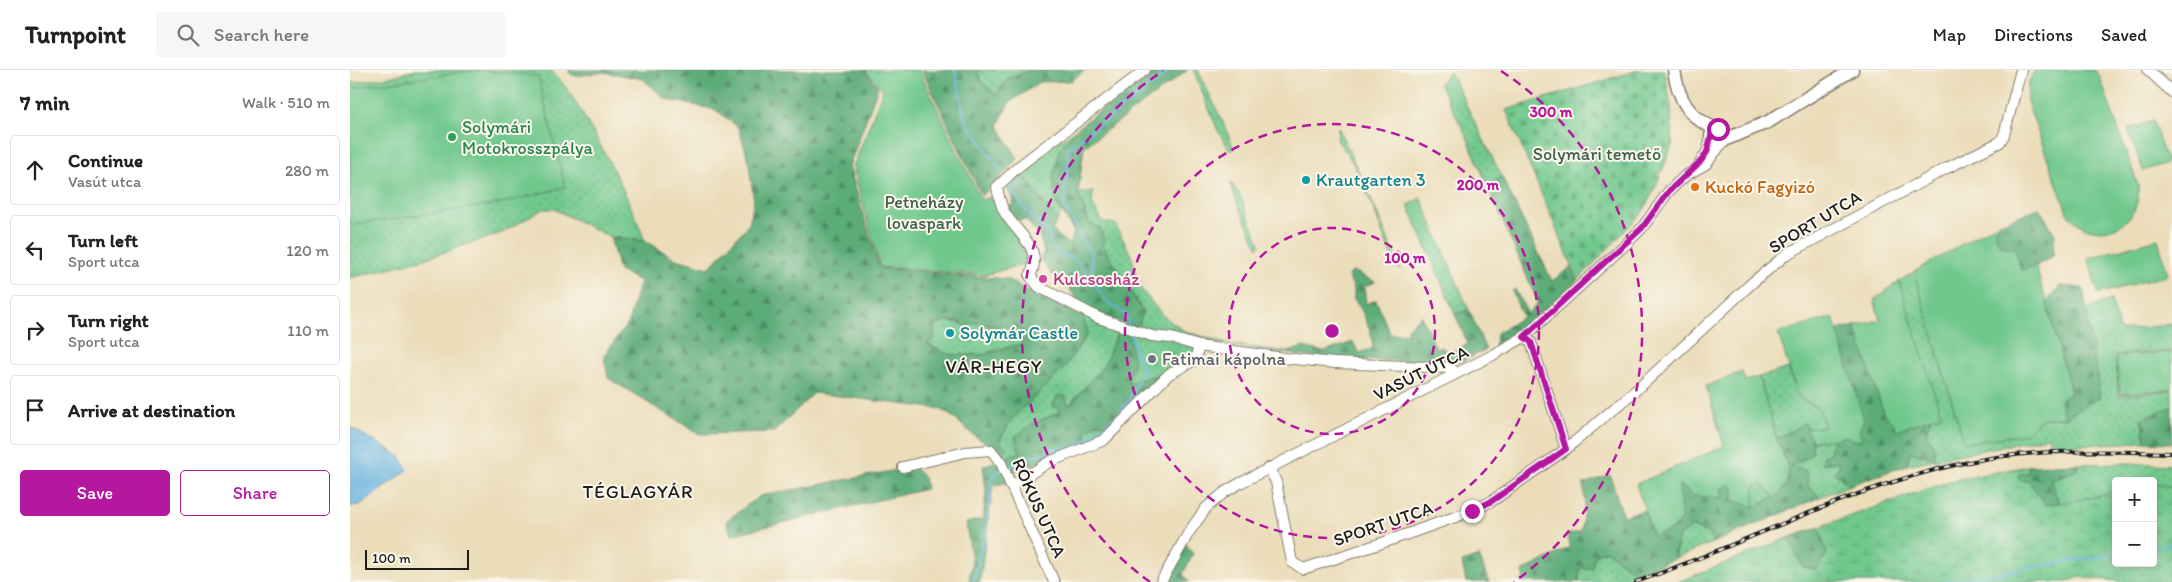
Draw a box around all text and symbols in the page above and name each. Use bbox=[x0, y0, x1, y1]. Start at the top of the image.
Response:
search box bbox=[156, 12, 506, 57]
text: Turnpoint bbox=[25, 20, 126, 49]
icon: search bbox=[174, 21, 202, 49]
text: Search here bbox=[214, 23, 309, 46]
text: Map bbox=[1933, 24, 1966, 46]
text: Directions bbox=[1994, 24, 2073, 46]
text: Saved bbox=[2101, 24, 2147, 46]
text: 7 min bbox=[20, 90, 69, 115]
text: Walk · 510 m bbox=[242, 93, 330, 112]
text: 300 m bbox=[1530, 103, 1573, 121]
place label: Solymári Motokrosszpálya bbox=[462, 116, 594, 159]
route start bbox=[1707, 118, 1730, 141]
marker: Solymári Motokrosszpálya bbox=[446, 131, 458, 143]
park label: Solymári temető bbox=[1533, 143, 1661, 165]
text: Continue bbox=[68, 149, 143, 172]
icon: ahead bbox=[21, 156, 49, 184]
text: 280 m bbox=[285, 161, 329, 180]
place label: Krautgarten 3 bbox=[1316, 169, 1426, 191]
text: Vasút utca bbox=[68, 172, 141, 191]
marker: Krautgarten 3 bbox=[1300, 174, 1312, 186]
text: 200 m bbox=[1457, 176, 1500, 194]
place label: Kuckó Fagyizó bbox=[1705, 176, 1815, 198]
marker: Kuckó Fagyizó bbox=[1689, 181, 1701, 193]
street label: SPORT UTCA bbox=[1765, 186, 1866, 258]
park label: Petneházy lovaspark bbox=[885, 191, 964, 234]
text: Turn left bbox=[68, 229, 138, 252]
icon: left bbox=[21, 236, 49, 264]
text: 120 m bbox=[286, 241, 329, 260]
text: 100 m bbox=[1384, 249, 1426, 267]
text: Sport utca bbox=[68, 252, 140, 271]
place label: Kulcsosház bbox=[1053, 268, 1140, 290]
marker: Kulcsosház bbox=[1037, 273, 1049, 285]
text: Turn right bbox=[68, 309, 149, 332]
icon: right bbox=[21, 316, 49, 344]
text: 110 m bbox=[287, 321, 329, 340]
place label: Solymár Castle bbox=[960, 322, 1078, 344]
centre of rings bbox=[1323, 322, 1341, 340]
marker: Solymár Castle bbox=[944, 327, 956, 339]
text: Sport utca bbox=[68, 332, 140, 351]
street label: VASÚT UTCA bbox=[1370, 340, 1473, 405]
place label: Fatimai kápolna bbox=[1162, 348, 1286, 370]
marker: Fatimai kápolna bbox=[1146, 353, 1158, 365]
district label: VÁR-HEGY bbox=[945, 355, 1043, 378]
icon: arrive bbox=[21, 396, 49, 424]
text: Arrive at destination bbox=[68, 399, 235, 422]
street label: RÓKUS UTCA bbox=[1007, 455, 1071, 562]
button: Save bbox=[20, 470, 170, 516]
button: Share bbox=[180, 470, 330, 516]
map controls bbox=[2112, 477, 2157, 567]
button: + bbox=[2112, 477, 2157, 522]
district label: TÉGLAGYÁR bbox=[583, 480, 693, 503]
street label: SPORT UTCA bbox=[1330, 497, 1436, 551]
route end bbox=[1461, 500, 1484, 523]
button: − bbox=[2112, 522, 2157, 567]
scale bar bbox=[365, 547, 469, 570]
text: 100 m bbox=[372, 550, 411, 567]

